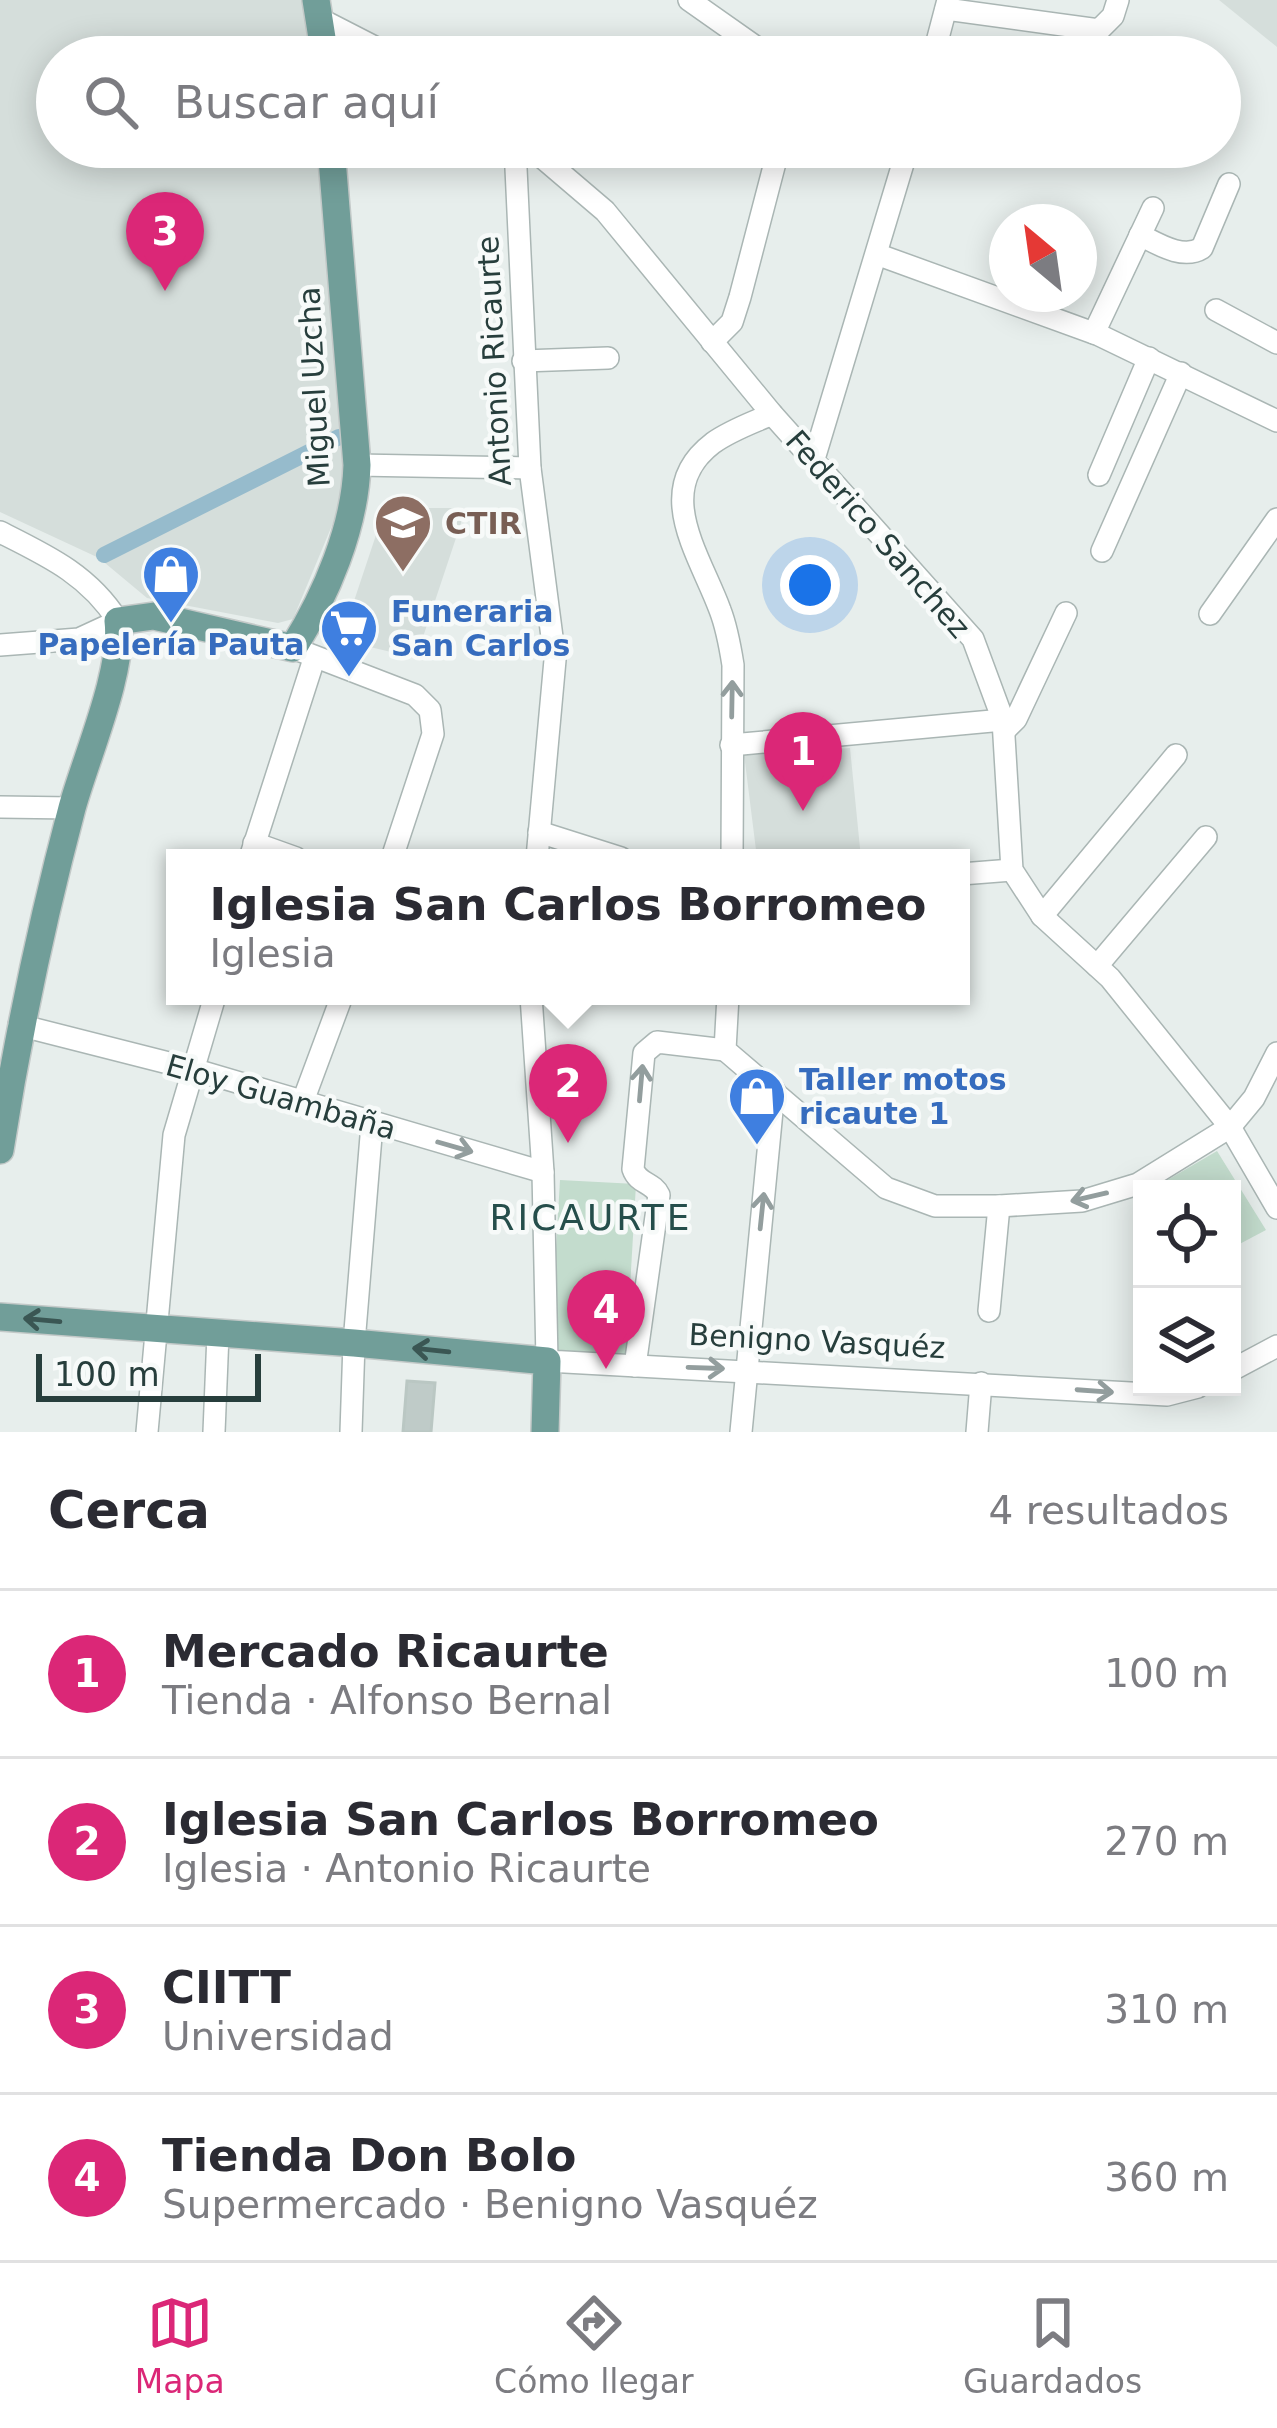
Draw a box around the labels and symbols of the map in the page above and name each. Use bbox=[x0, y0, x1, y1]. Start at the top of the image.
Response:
pin: 3 bbox=[126, 192, 204, 291]
north arrow bbox=[989, 204, 1097, 312]
street label: Antonio Ricaurte bbox=[470, 235, 518, 487]
street label: Miguel Uzcha bbox=[291, 286, 337, 488]
street label: Federico Sanchez bbox=[779, 423, 977, 645]
school or university icon: CTIR bbox=[372, 492, 434, 574]
place label: CTIR bbox=[445, 506, 522, 541]
shop icon: Papelería Pauta bbox=[140, 543, 202, 625]
your location bbox=[780, 555, 840, 615]
place label: Funeraria San Carlos bbox=[391, 594, 570, 663]
supermarket icon: Funeraria San Carlos bbox=[318, 597, 380, 679]
place label: Papelería Pauta bbox=[37, 627, 305, 662]
one-way arrow bbox=[720, 680, 743, 719]
pin: 1 bbox=[764, 712, 842, 811]
pin: 2 bbox=[529, 1044, 607, 1143]
street label: Eloy Guambaña bbox=[162, 1047, 400, 1147]
place label: Taller motos ricaute 1 bbox=[799, 1062, 1007, 1131]
one-way arrow bbox=[630, 1064, 653, 1103]
shop icon: Taller motos ricaute 1 bbox=[726, 1065, 788, 1147]
one-way arrow bbox=[435, 1137, 473, 1159]
one-way arrow bbox=[1070, 1187, 1108, 1210]
one-way arrow bbox=[751, 1192, 774, 1231]
district label: RICAURTE bbox=[490, 1197, 692, 1238]
pin: 4 bbox=[567, 1270, 645, 1369]
one-way arrow bbox=[23, 1309, 62, 1332]
street label: Benigno Vasquéz bbox=[688, 1317, 946, 1365]
one-way arrow bbox=[412, 1338, 451, 1361]
scale bar bbox=[36, 1348, 261, 1401]
one-way arrow bbox=[686, 1357, 725, 1380]
one-way arrow bbox=[1075, 1379, 1114, 1402]

